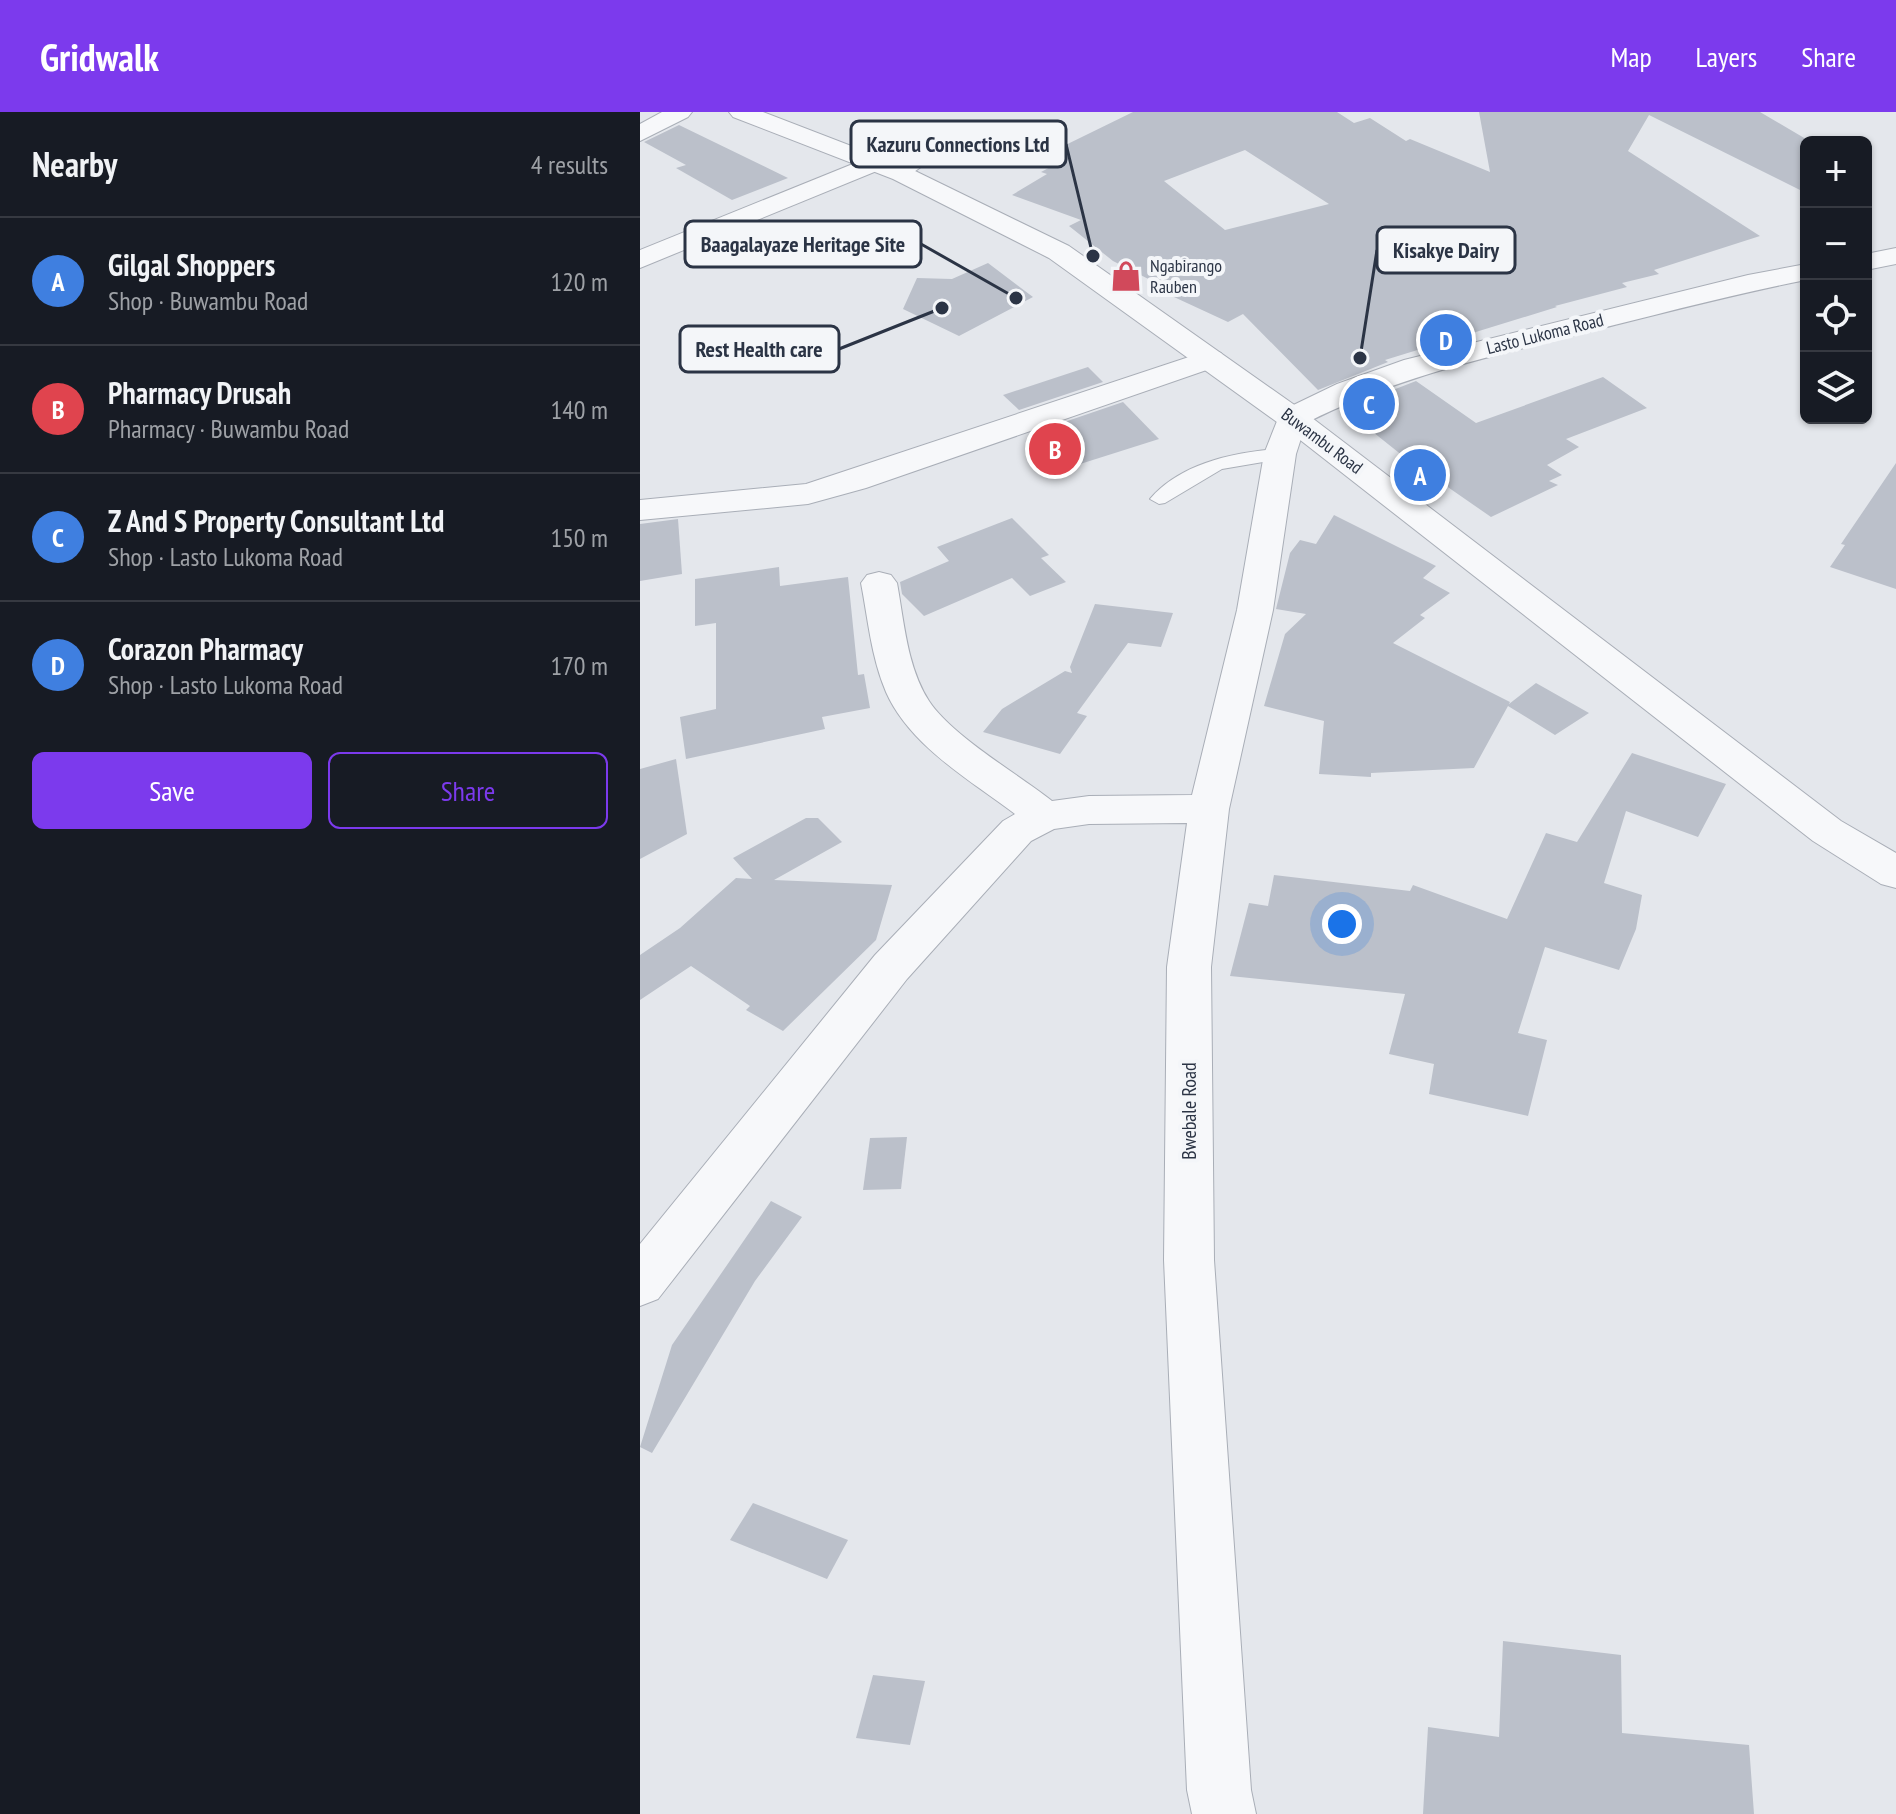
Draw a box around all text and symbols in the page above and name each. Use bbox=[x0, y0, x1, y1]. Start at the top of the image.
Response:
text: Gridwalk bbox=[40, 32, 159, 81]
text: Map bbox=[1610, 38, 1652, 75]
text: Layers bbox=[1696, 38, 1757, 75]
text: Share bbox=[1801, 38, 1856, 75]
callout: Kazuru Connections Ltd bbox=[851, 121, 1066, 167]
text: Kazuru Connections Ltd bbox=[866, 130, 1050, 158]
map controls bbox=[1800, 136, 1872, 424]
button: + bbox=[1800, 136, 1872, 208]
text: Nearby bbox=[32, 142, 117, 186]
text: 4 results bbox=[531, 148, 608, 181]
button: − bbox=[1800, 208, 1872, 280]
callout: Baagalayaze Heritage Site bbox=[685, 221, 921, 267]
callout: Kisakye Dairy bbox=[1377, 227, 1515, 273]
text: Baagalayaze Heritage Site bbox=[701, 230, 905, 258]
text: Kisakye Dairy bbox=[1393, 236, 1500, 264]
text: Gilgal Shoppers bbox=[108, 245, 275, 284]
place label: Ngabirango Rauben bbox=[1150, 254, 1222, 298]
shop icon: Ngabirango Rauben bbox=[1109, 259, 1143, 293]
text: A bbox=[51, 265, 65, 298]
text: 120 m bbox=[550, 265, 608, 298]
button: locate bbox=[1800, 280, 1872, 352]
text: Shop · Buwambu Road bbox=[108, 284, 308, 317]
street label: Lasto Lukoma Road bbox=[1484, 308, 1606, 359]
pin: D bbox=[1420, 310, 1472, 370]
callout: Rest Health care bbox=[680, 326, 839, 372]
text: Rest Health care bbox=[695, 335, 823, 363]
button: layers bbox=[1800, 352, 1872, 424]
text: Pharmacy Drusah bbox=[108, 373, 291, 412]
pin: C bbox=[1343, 374, 1395, 434]
text: B bbox=[52, 393, 64, 426]
text: 140 m bbox=[550, 393, 608, 426]
street label: Buwambu Road bbox=[1277, 403, 1368, 479]
text: Pharmacy · Buwambu Road bbox=[108, 412, 349, 445]
pin: B bbox=[1029, 419, 1081, 479]
pin: A bbox=[1394, 445, 1446, 505]
text: Z And S Property Consultant Ltd bbox=[108, 501, 444, 540]
text: C bbox=[52, 521, 64, 554]
text: 150 m bbox=[550, 521, 608, 554]
text: Shop · Lasto Lukoma Road bbox=[108, 540, 343, 573]
text: Corazon Pharmacy bbox=[108, 629, 303, 668]
text: D bbox=[51, 649, 65, 682]
text: 170 m bbox=[550, 649, 608, 682]
text: Shop · Lasto Lukoma Road bbox=[108, 668, 343, 701]
button: Save bbox=[32, 752, 312, 829]
button: Share bbox=[328, 752, 608, 829]
your location bbox=[1322, 904, 1362, 944]
street label: Bwebale Road bbox=[1176, 1062, 1202, 1160]

